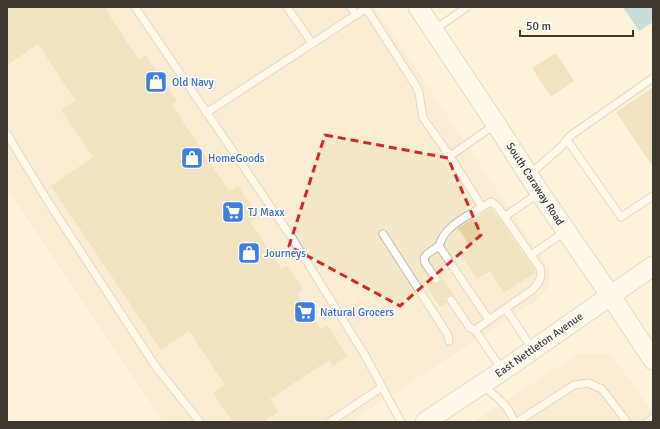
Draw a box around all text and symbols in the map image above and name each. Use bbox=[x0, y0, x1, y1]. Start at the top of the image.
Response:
scale bar bbox=[520, 12, 633, 38]
text: 50 m bbox=[526, 19, 551, 34]
shop icon: Old Navy bbox=[143, 69, 169, 95]
place label: Old Navy bbox=[172, 76, 215, 89]
street label: South Caraway Road bbox=[503, 140, 567, 228]
shop icon: HomeGoods bbox=[179, 145, 205, 171]
place label: HomeGoods bbox=[208, 152, 265, 165]
supermarket icon: TJ Maxx bbox=[220, 199, 246, 225]
place label: TJ Maxx bbox=[248, 206, 285, 219]
shop icon: Journeys bbox=[236, 240, 262, 266]
place label: Journeys bbox=[264, 247, 306, 260]
supermarket icon: Natural Grocers bbox=[292, 299, 318, 325]
place label: Natural Grocers bbox=[320, 306, 394, 319]
street label: East Nettleton Avenue bbox=[493, 310, 585, 380]

